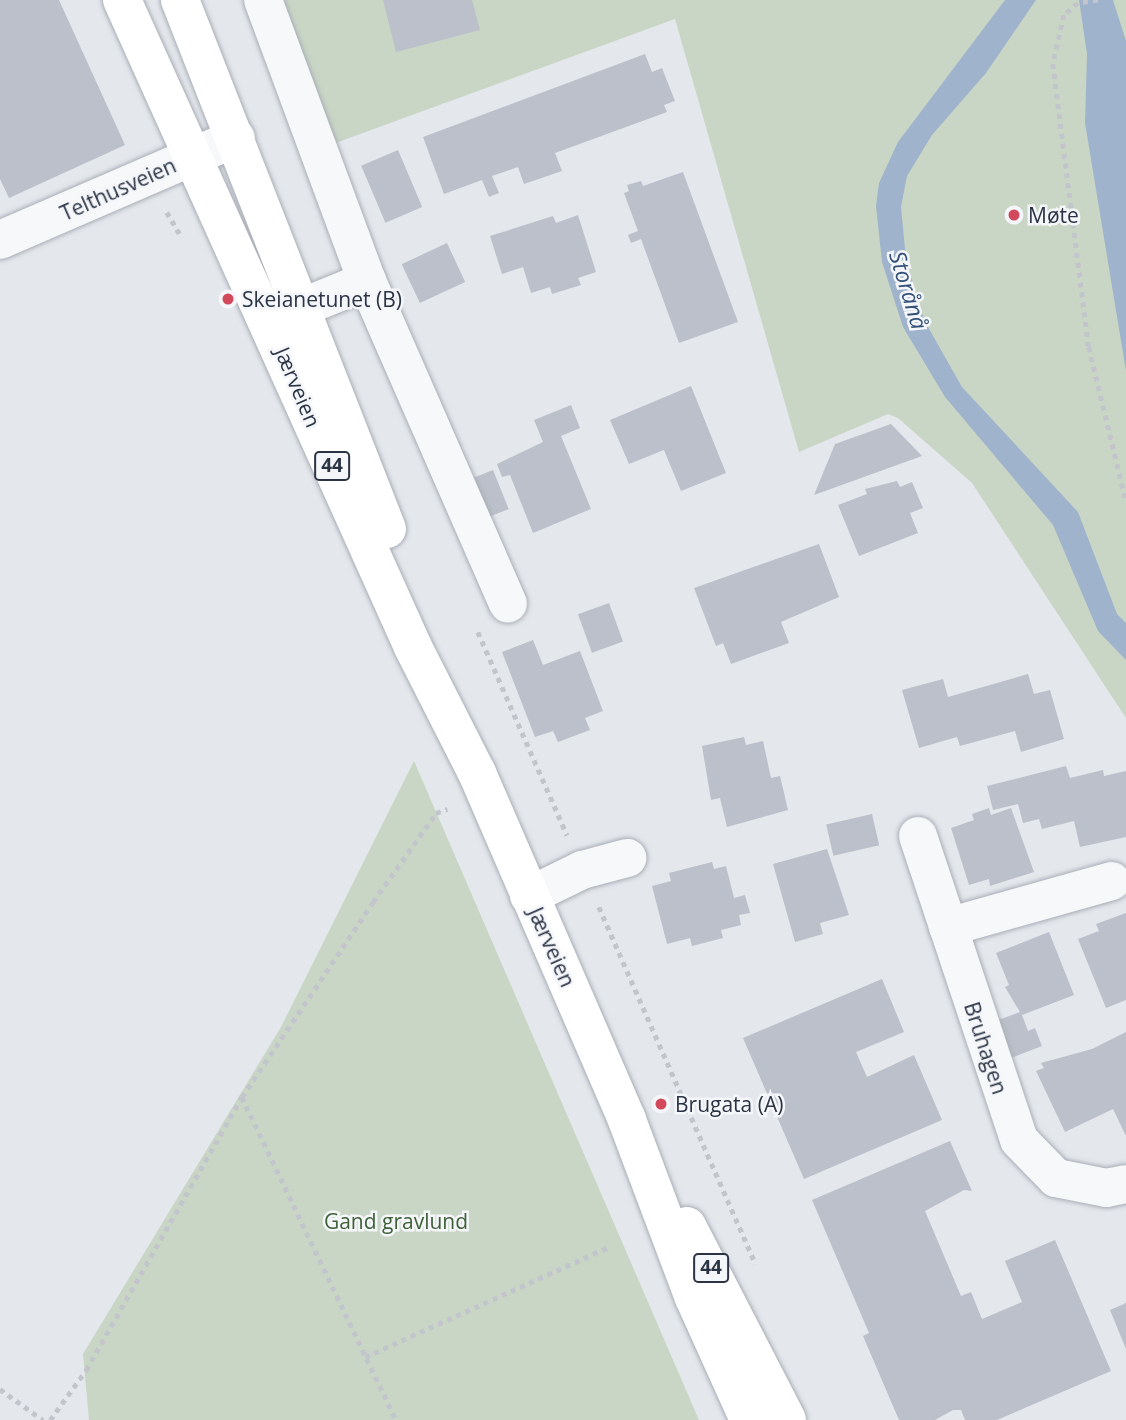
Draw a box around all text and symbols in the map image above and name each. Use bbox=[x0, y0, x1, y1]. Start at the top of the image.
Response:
street label: Telthusveien bbox=[56, 152, 180, 226]
place label: Møte bbox=[1028, 202, 1079, 228]
marker: Møte bbox=[1006, 207, 1022, 223]
water label: Storånå bbox=[884, 247, 934, 333]
place label: Skeianetunet (B) bbox=[242, 286, 402, 312]
marker: Skeianetunet (B) bbox=[220, 291, 236, 307]
street label: Jærveien bbox=[270, 343, 326, 431]
road number: 44 bbox=[313, 450, 351, 481]
street label: Jærveien bbox=[523, 903, 581, 991]
street label: Bruhagen bbox=[959, 999, 1013, 1097]
place label: Brugata (A) bbox=[675, 1091, 783, 1117]
marker: Brugata (A) bbox=[653, 1096, 669, 1112]
park label: Gand gravlund bbox=[324, 1208, 468, 1234]
road number: 44 bbox=[692, 1252, 730, 1284]

